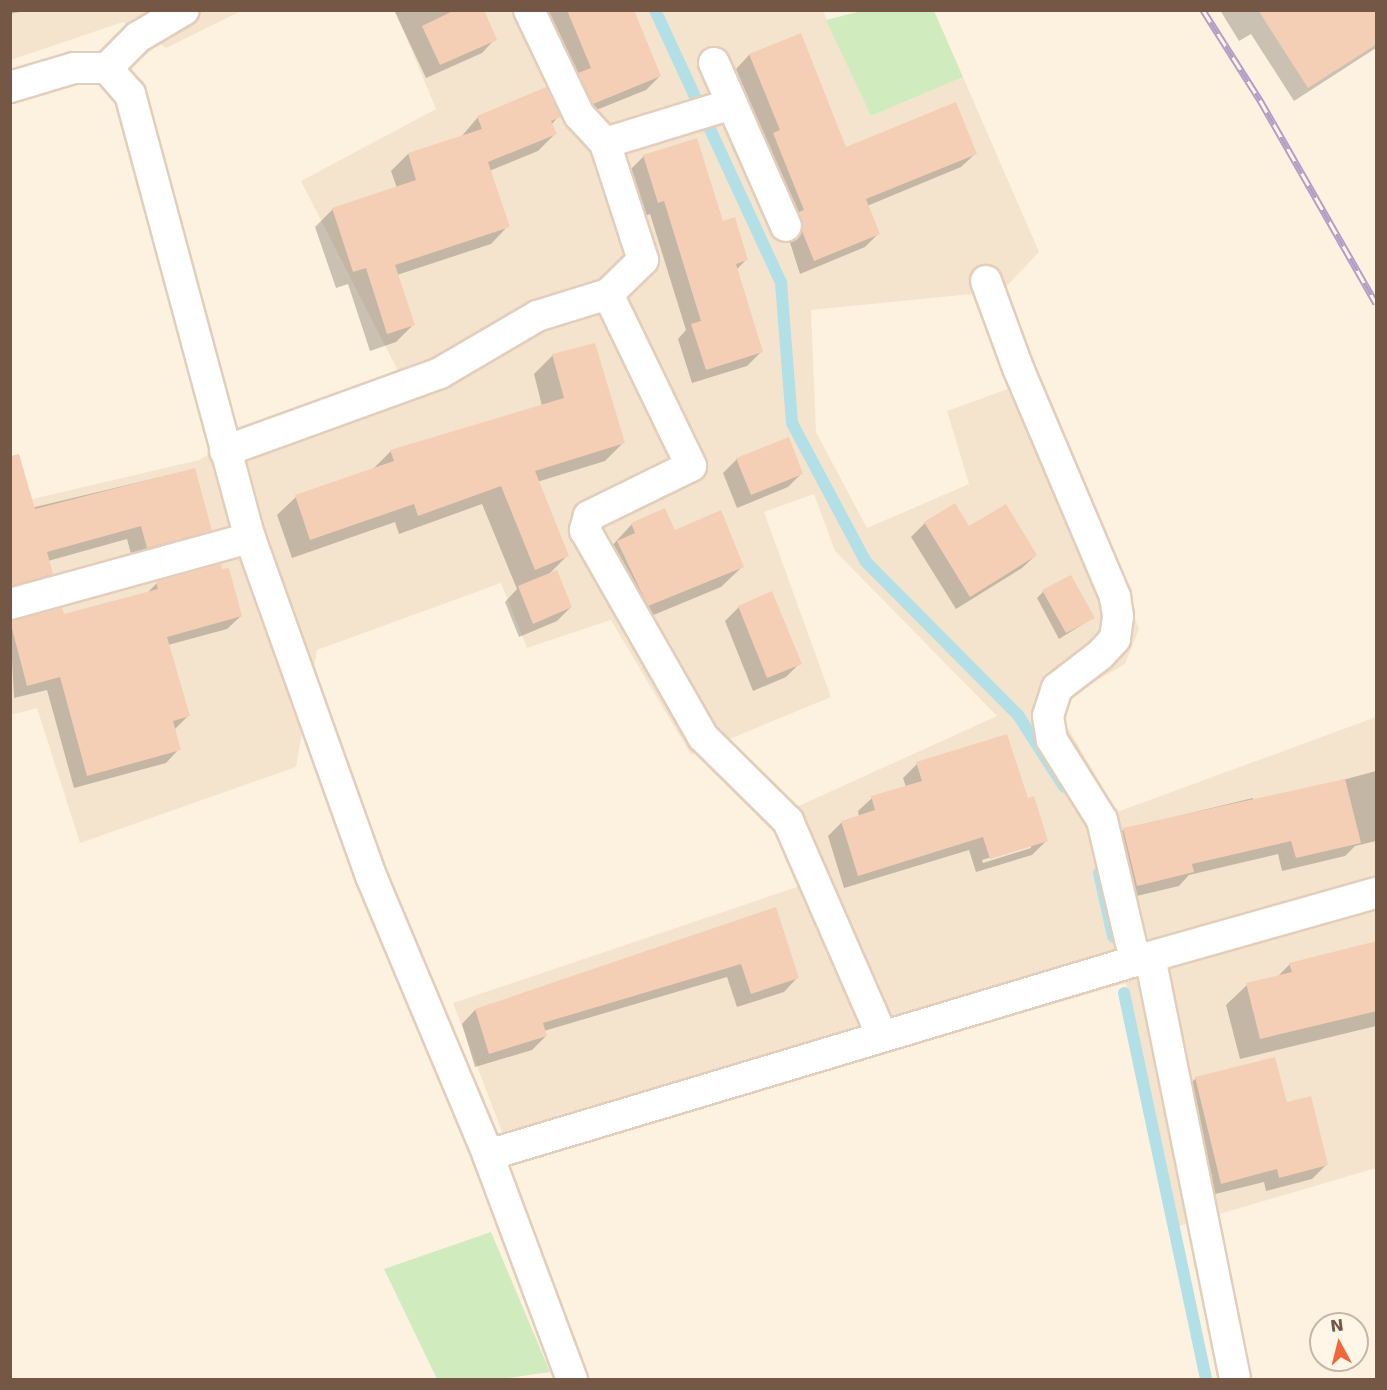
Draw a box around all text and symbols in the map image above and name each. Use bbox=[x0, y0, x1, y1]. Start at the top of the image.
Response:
north arrow bbox=[1309, 1312, 1369, 1372]
text: N bbox=[1329, 1315, 1345, 1336]

